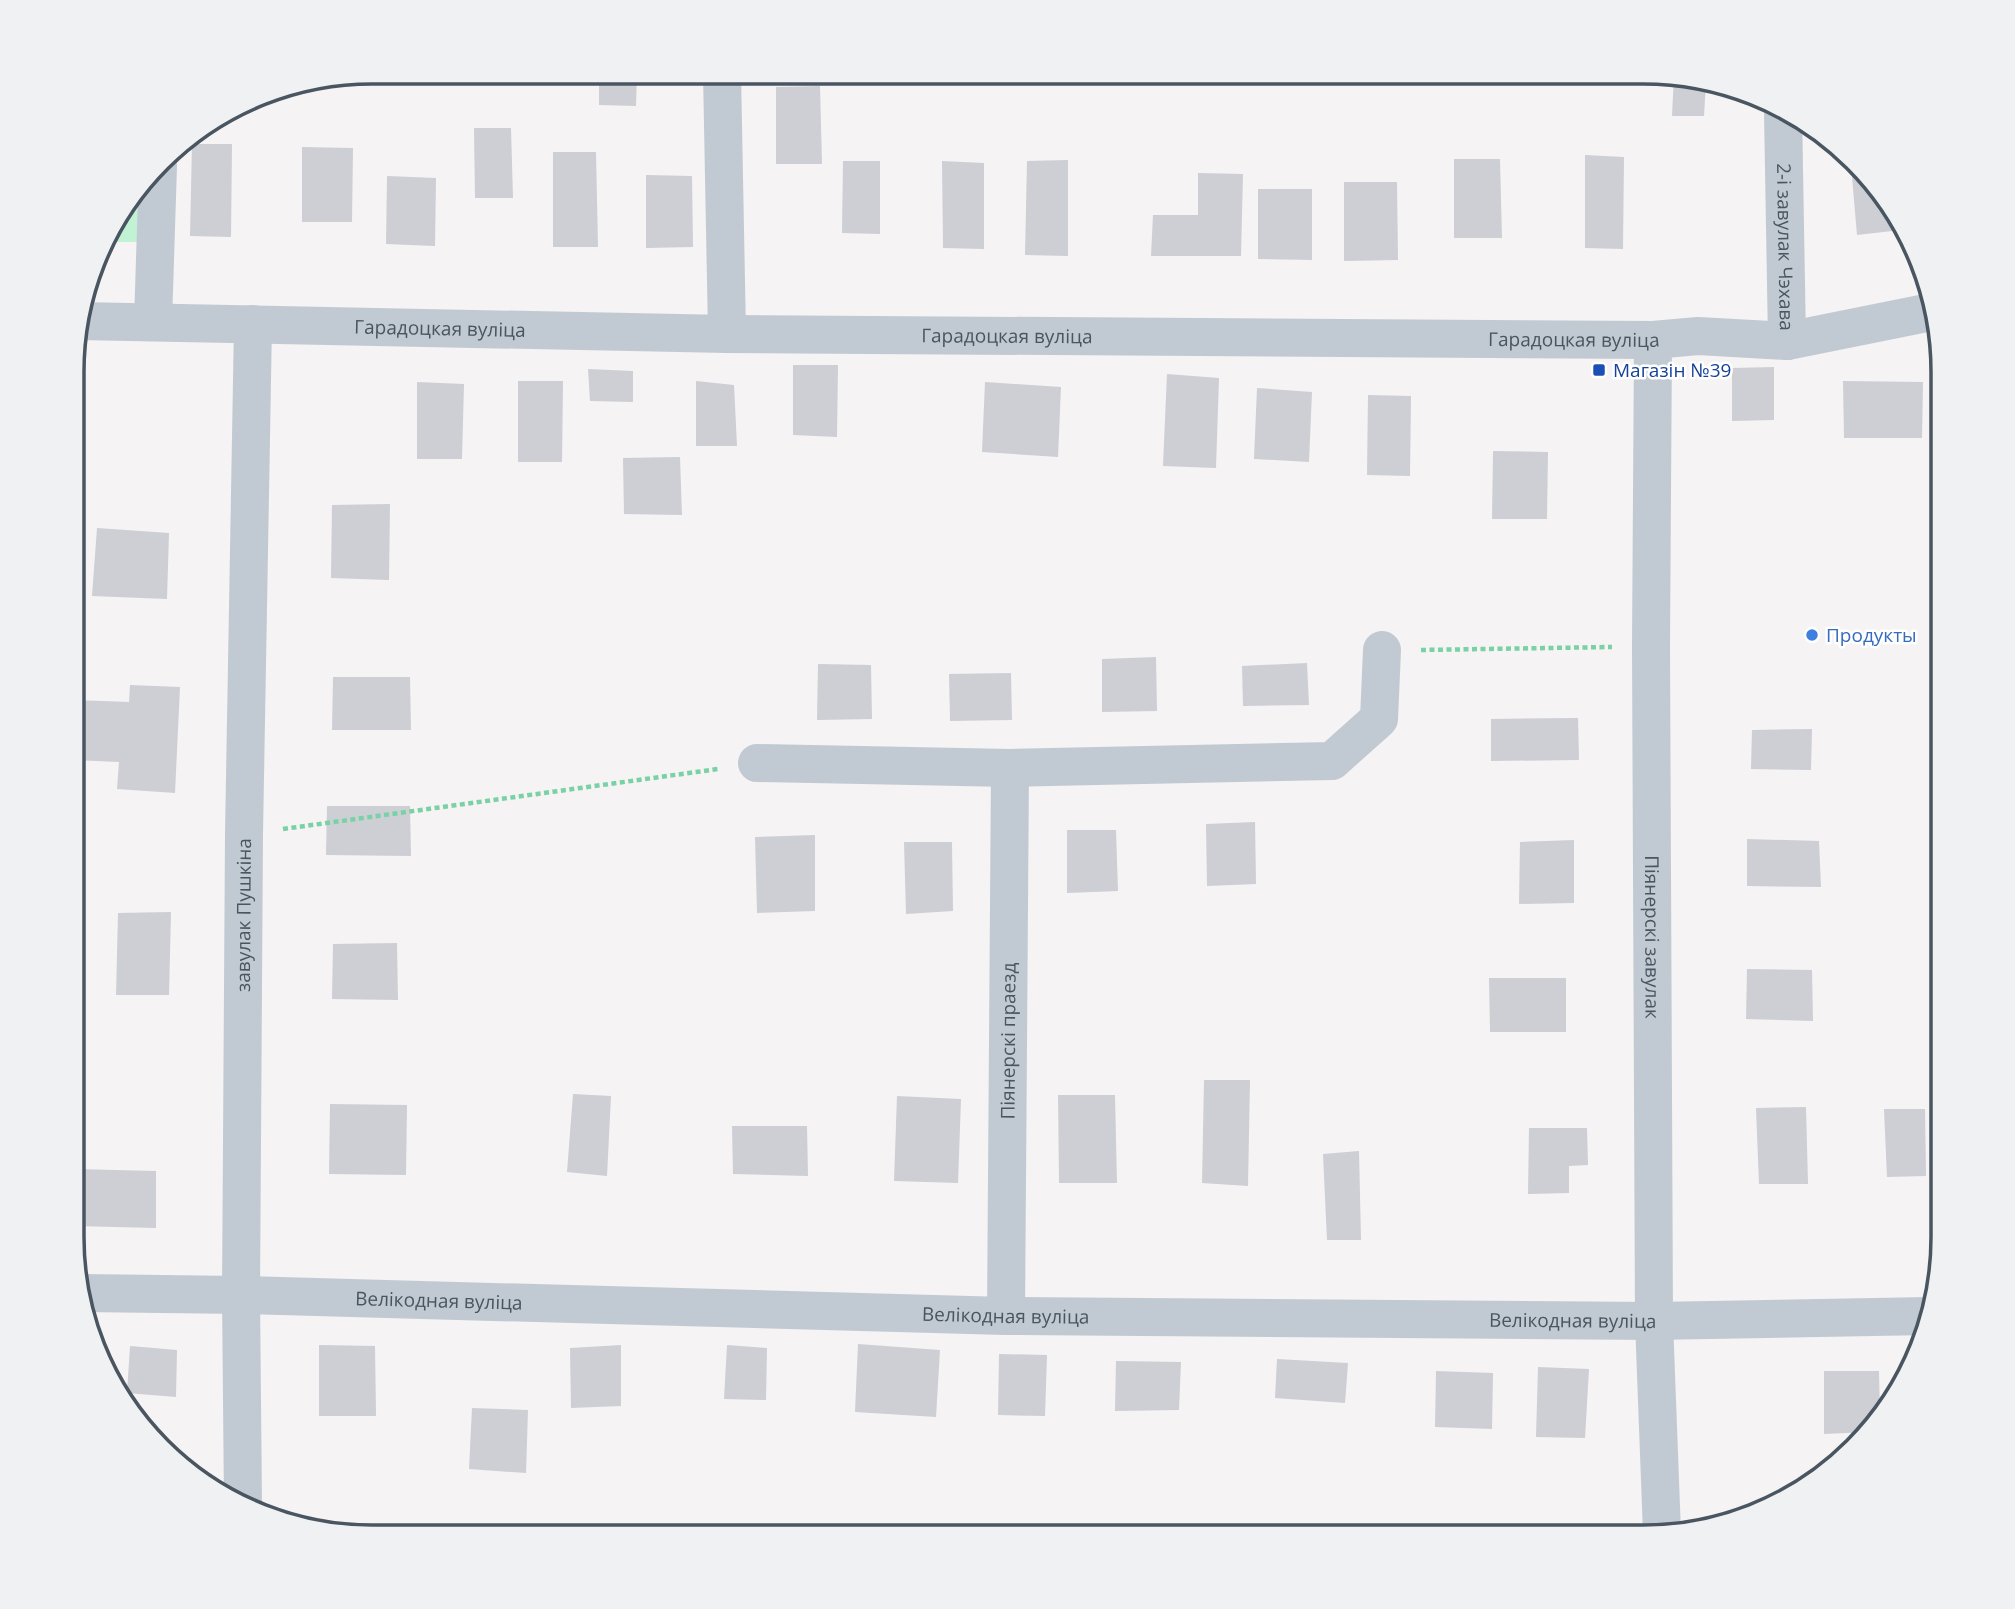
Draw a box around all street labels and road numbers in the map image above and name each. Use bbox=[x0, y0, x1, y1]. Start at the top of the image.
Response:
street label: 2-і завулак Чэхава bbox=[1771, 163, 1800, 331]
street label: Гарадоцкая вуліца bbox=[354, 314, 526, 343]
street label: Гарадоцкая вуліца bbox=[921, 322, 1093, 349]
street label: Гарадоцкая вуліца bbox=[1488, 326, 1661, 353]
street label: завулак Пушкіна bbox=[230, 838, 257, 992]
street label: Піянерскі завулак bbox=[1639, 855, 1666, 1019]
street label: Піянерскі праезд bbox=[994, 962, 1022, 1120]
street label: Велікодная вуліца bbox=[355, 1285, 523, 1316]
street label: Велікодная вуліца bbox=[922, 1301, 1090, 1330]
street label: Велікодная вуліца bbox=[1489, 1307, 1657, 1334]

